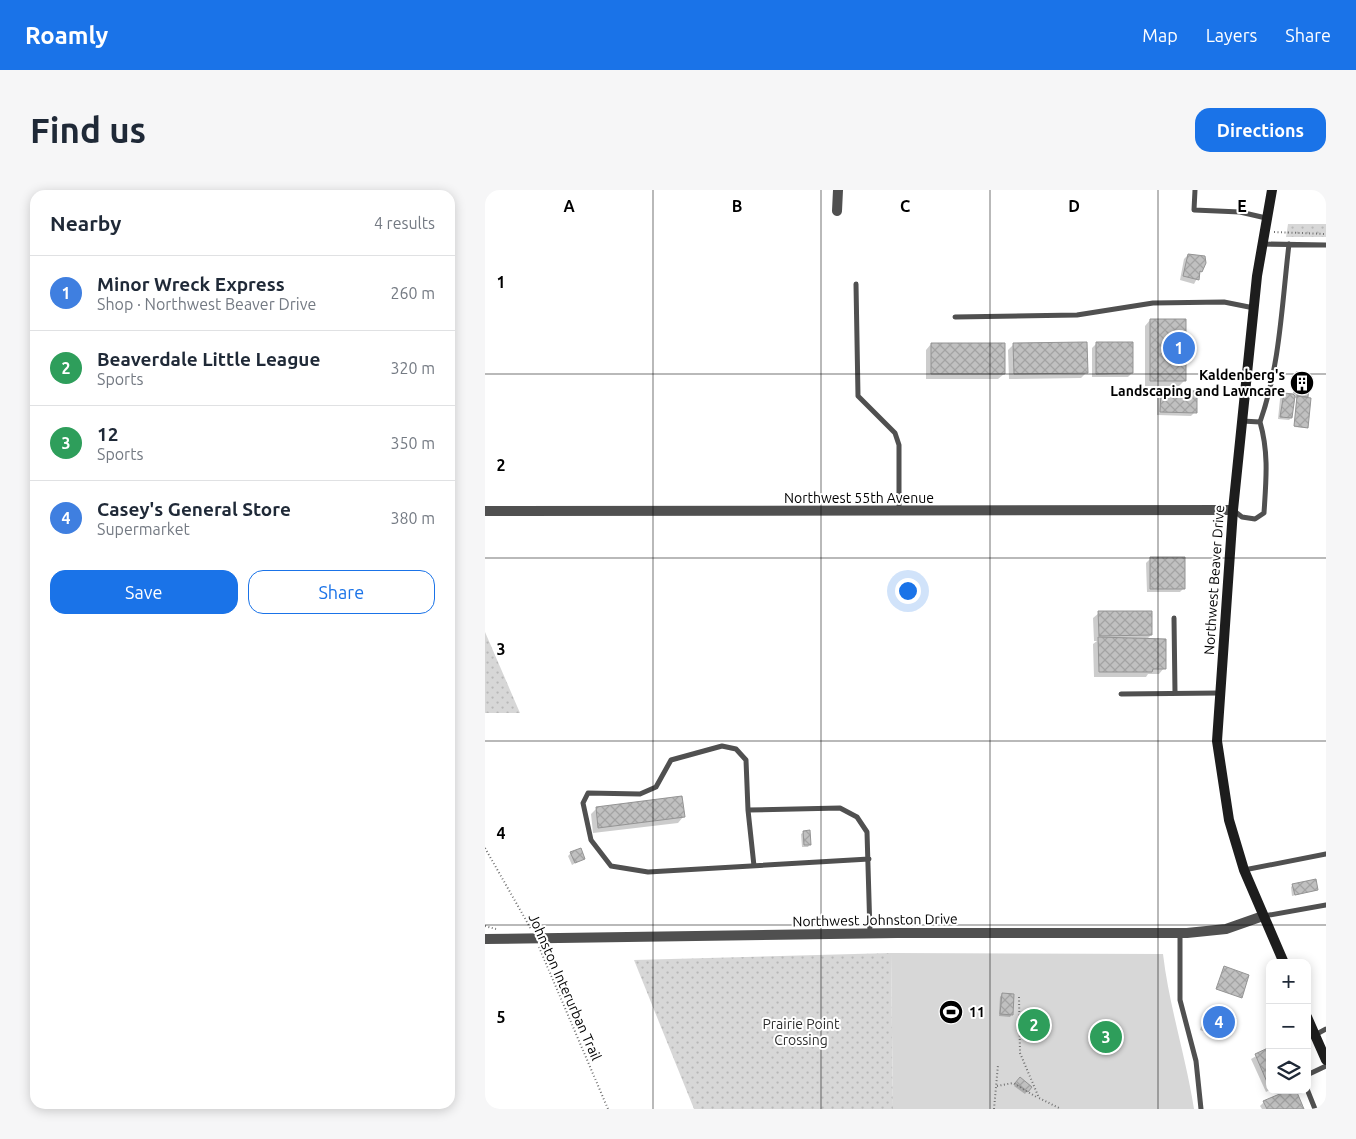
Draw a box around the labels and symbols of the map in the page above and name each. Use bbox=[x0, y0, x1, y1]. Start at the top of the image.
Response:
text: A bbox=[563, 197, 575, 215]
text: B bbox=[732, 197, 742, 215]
text: C bbox=[900, 197, 910, 215]
text: D bbox=[1068, 197, 1080, 215]
text: E bbox=[1237, 197, 1247, 215]
text: 1 bbox=[496, 273, 506, 291]
pin: 1 bbox=[1163, 329, 1195, 367]
place label: Kaldenberg's Landscaping and Lawncare bbox=[1110, 367, 1285, 399]
building icon: Kaldenberg's Landscaping and Lawncare bbox=[1289, 370, 1315, 396]
text: 2 bbox=[496, 456, 506, 474]
street label: Northwest 55th Avenue bbox=[784, 490, 934, 506]
street label: Northwest Beaver Drive bbox=[1201, 504, 1227, 656]
your location bbox=[895, 578, 921, 604]
text: 3 bbox=[496, 640, 506, 658]
text: 4 bbox=[496, 824, 506, 842]
street label: Johnston Interurban Trail bbox=[525, 911, 605, 1063]
street label: Northwest Johnston Drive bbox=[792, 911, 958, 929]
sports icon: 11 bbox=[938, 999, 964, 1025]
pin: 4 bbox=[1203, 1003, 1235, 1041]
place label: 11 bbox=[969, 1004, 985, 1020]
pin: 2 bbox=[1018, 1006, 1050, 1044]
text: 5 bbox=[496, 1008, 506, 1026]
park label: Prairie Point Crossing bbox=[762, 1016, 840, 1048]
pin: 3 bbox=[1090, 1018, 1122, 1056]

